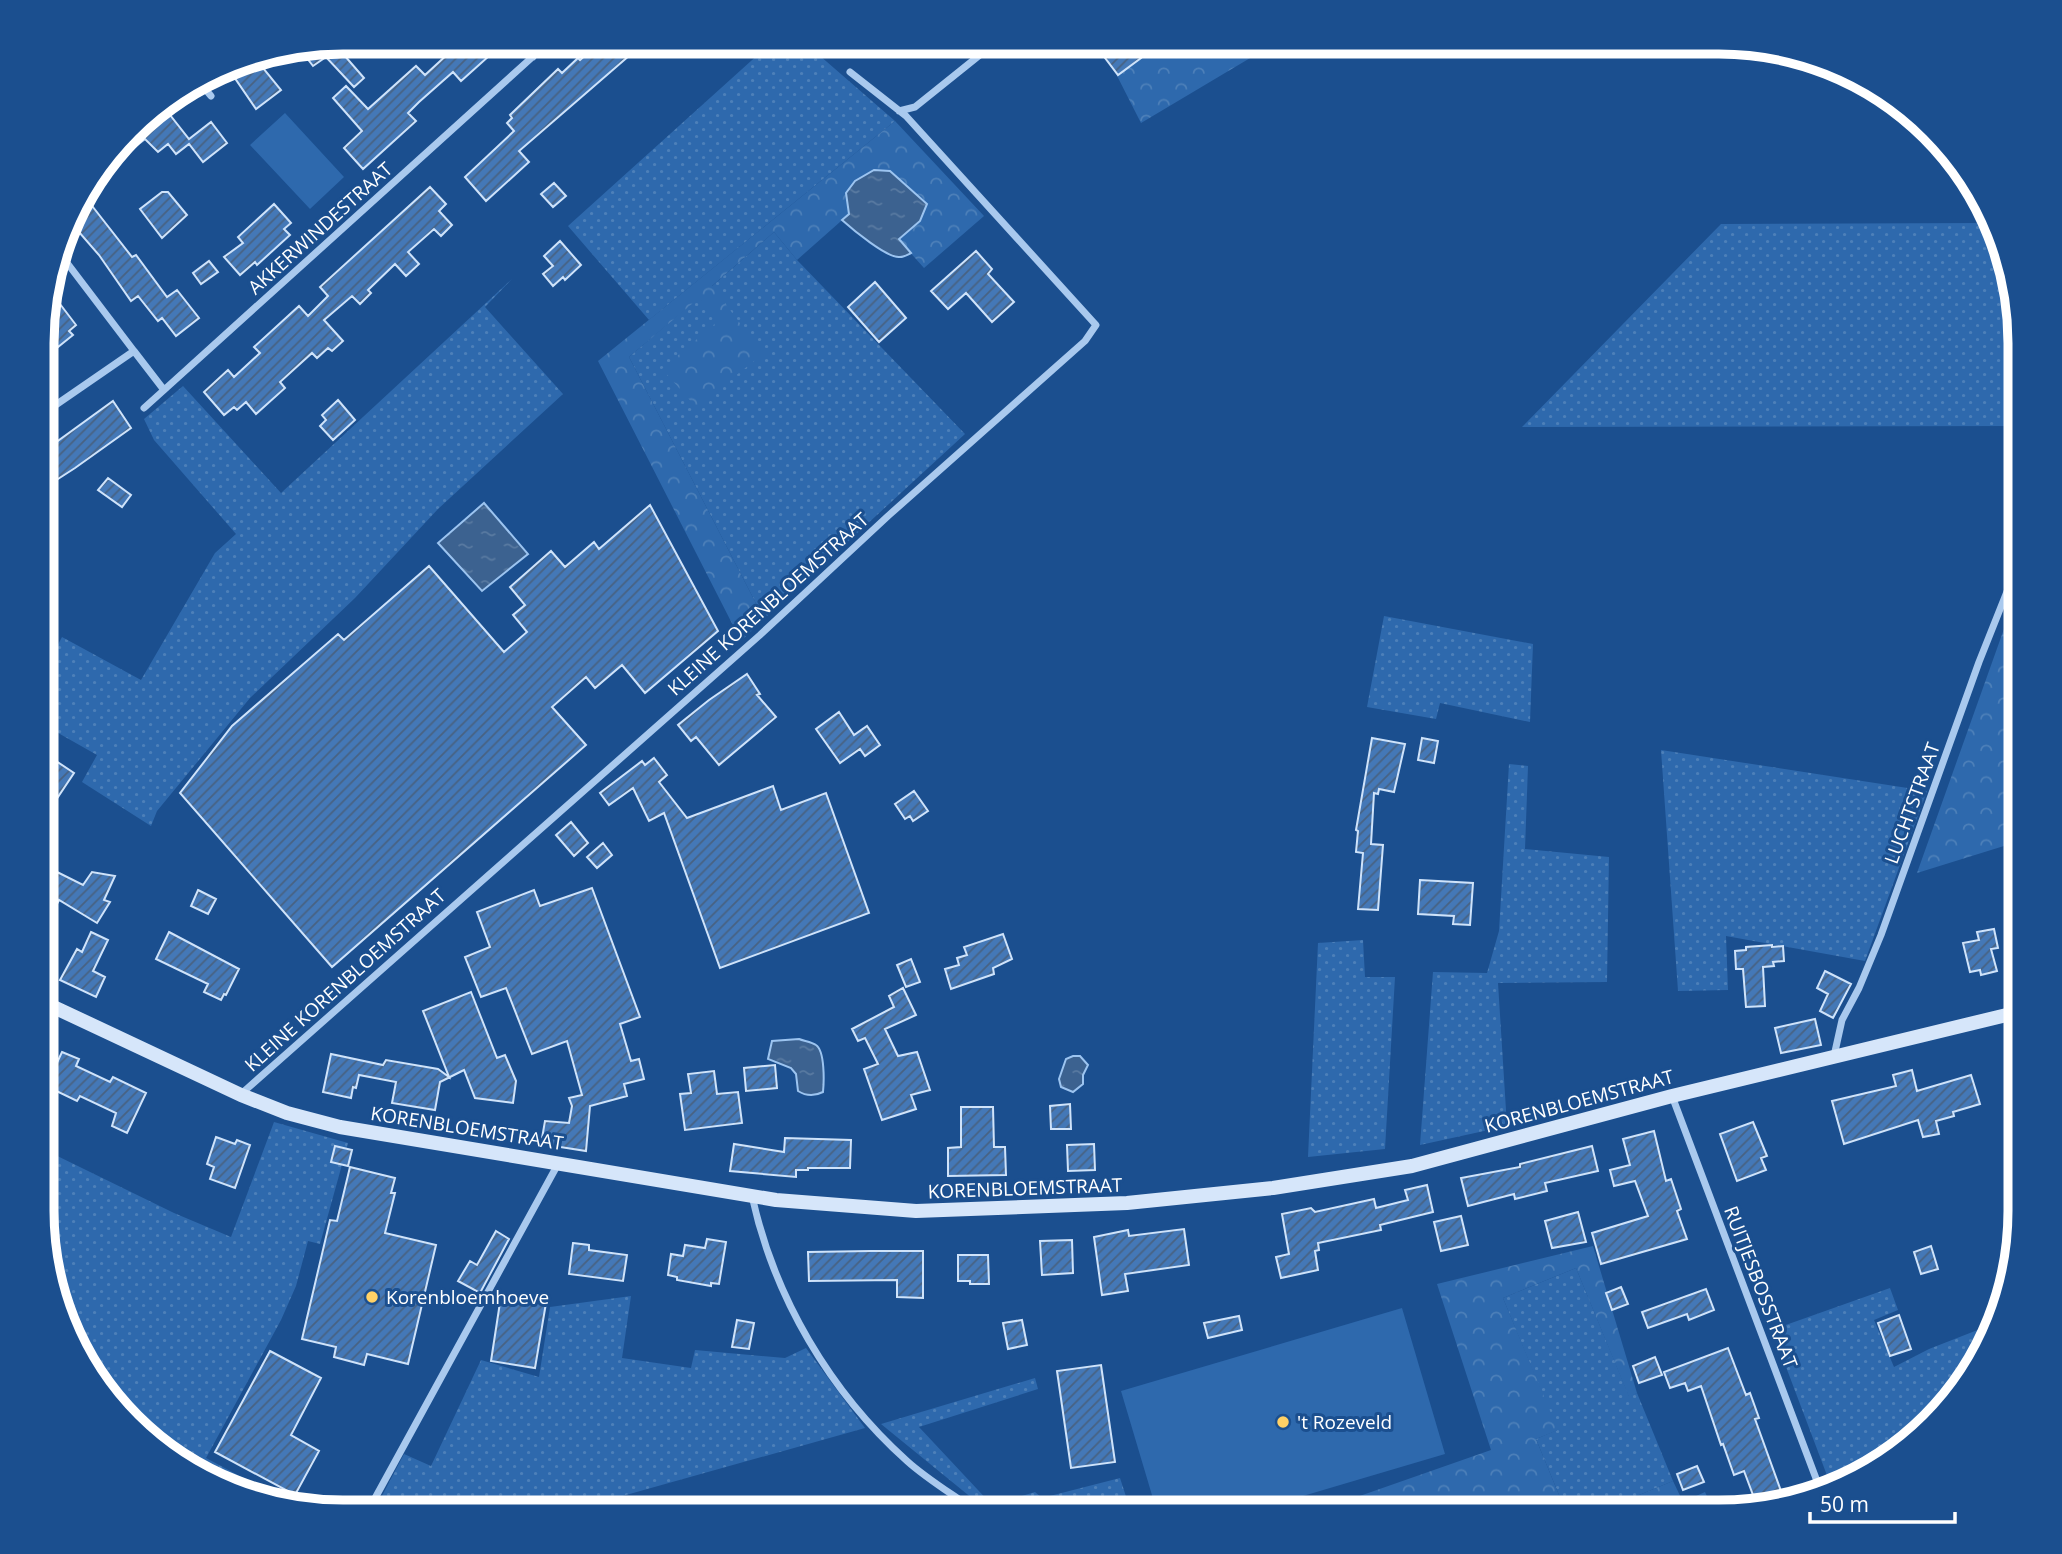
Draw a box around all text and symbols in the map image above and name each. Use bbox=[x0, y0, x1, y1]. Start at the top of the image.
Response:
street label: AKKERWINDESTRAAT bbox=[242, 156, 398, 300]
street label: KLEINE KORENBLOEMSTRAAT bbox=[662, 506, 874, 701]
street label: LUCHTSTRAAT bbox=[1878, 738, 1946, 867]
street label: KLEINE KORENBLOEMSTRAAT bbox=[239, 882, 451, 1077]
street label: KORENBLOEMSTRAAT bbox=[1482, 1063, 1677, 1139]
street label: KORENBLOEMSTRAAT bbox=[369, 1100, 566, 1156]
street label: KORENBLOEMSTRAAT bbox=[927, 1172, 1123, 1204]
street label: RUITJESBOSSTRAAT bbox=[1718, 1202, 1804, 1372]
place label: Korenbloemhoeve bbox=[386, 1284, 549, 1310]
marker: Korenbloemhoeve bbox=[364, 1289, 380, 1305]
place label: 't Rozeveld bbox=[1297, 1409, 1392, 1435]
marker: 't Rozeveld bbox=[1275, 1414, 1291, 1430]
scale bar bbox=[1810, 1480, 1955, 1524]
text: 50 m bbox=[1820, 1490, 1869, 1518]

